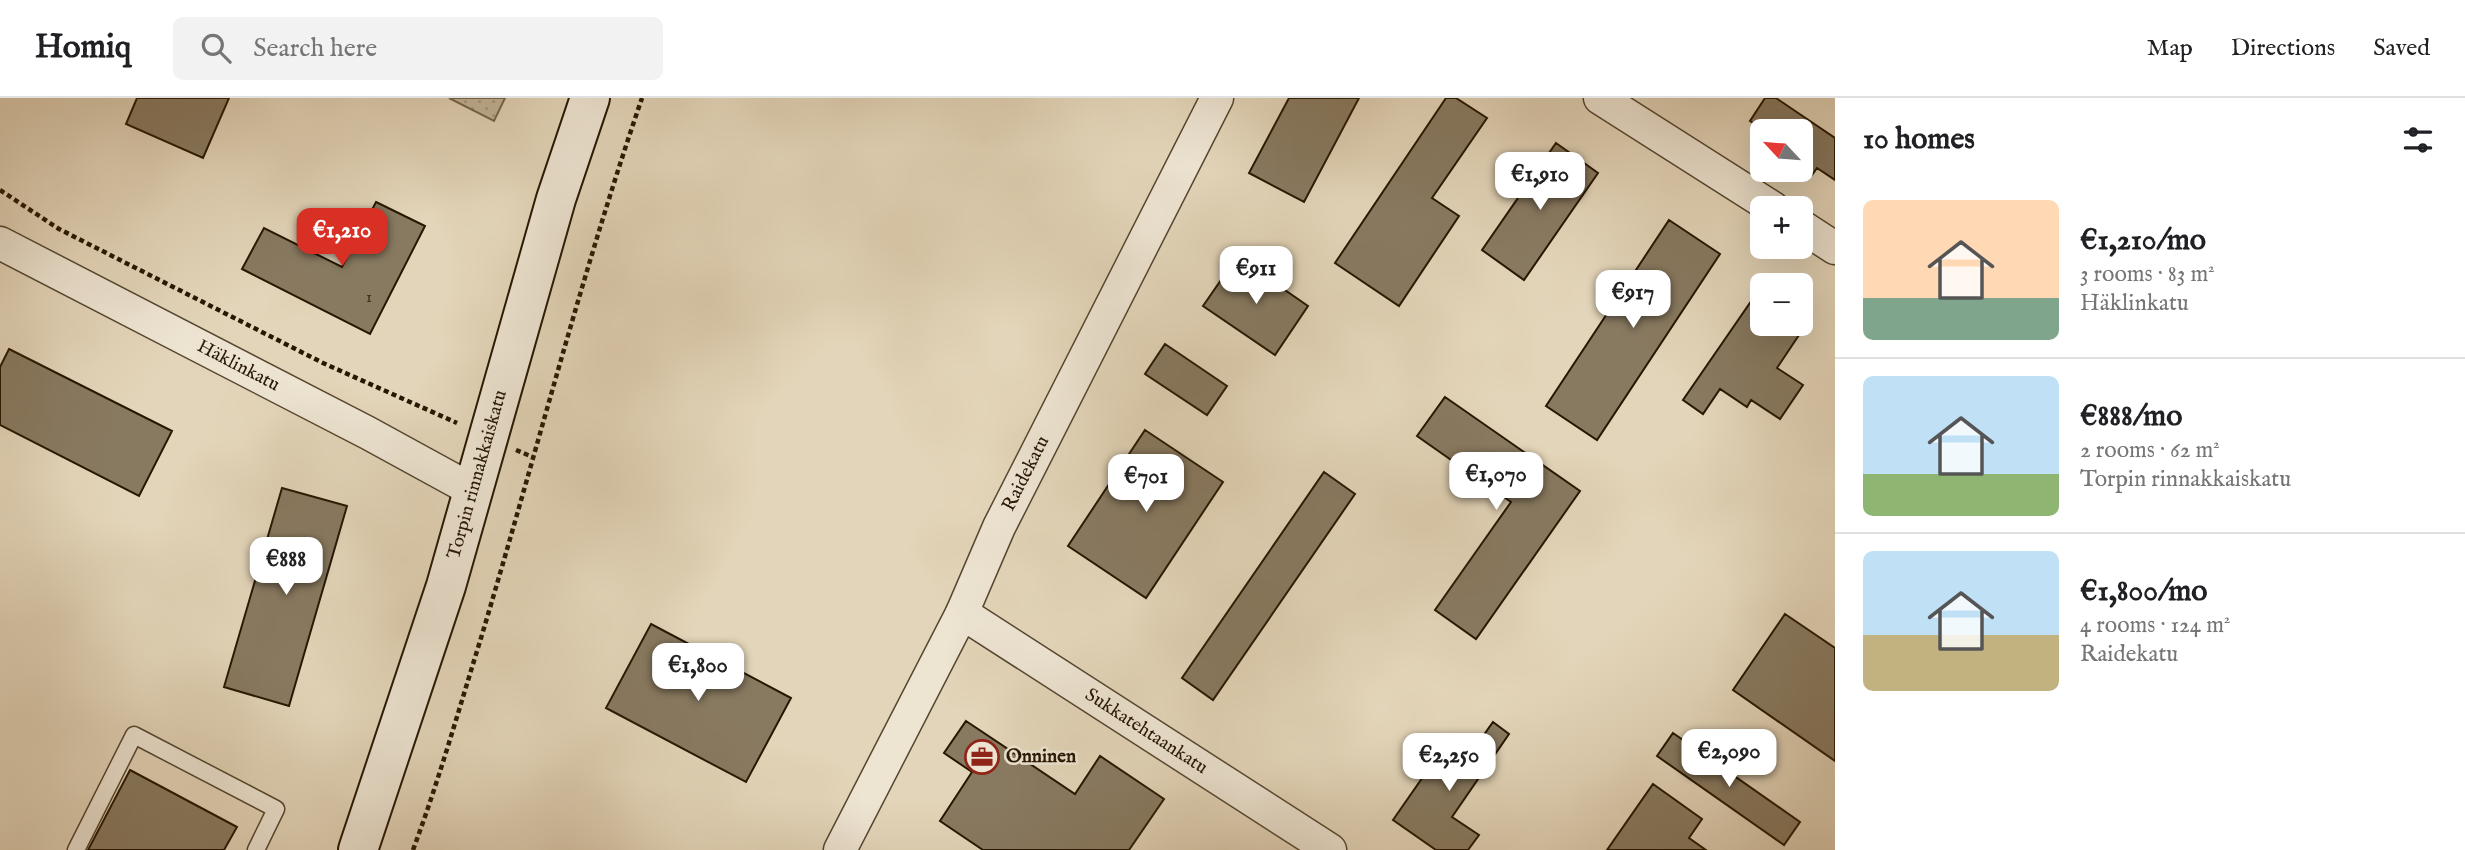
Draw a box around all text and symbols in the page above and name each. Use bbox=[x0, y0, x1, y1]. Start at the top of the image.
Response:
search box bbox=[173, 17, 663, 80]
text: Homiq bbox=[35, 27, 131, 69]
icon: search bbox=[197, 29, 235, 67]
text: Search here bbox=[253, 32, 377, 65]
text: Map bbox=[2147, 33, 2193, 64]
text: Directions bbox=[2231, 33, 2335, 64]
text: Saved bbox=[2373, 33, 2430, 64]
north arrow bbox=[1750, 119, 1813, 182]
map controls bbox=[1750, 119, 1813, 336]
text: 10 homes bbox=[1863, 121, 1975, 159]
icon: filters bbox=[2399, 121, 2437, 159]
pin: €1,910 bbox=[1483, 152, 1597, 212]
text: €1,910 bbox=[1511, 160, 1569, 189]
button: + bbox=[1750, 196, 1813, 259]
pin: €1,210 bbox=[285, 208, 399, 268]
text: €1,210 bbox=[313, 216, 371, 245]
text: €1,210/mo bbox=[2080, 222, 2206, 260]
icon: home bbox=[1919, 228, 2003, 312]
pin: €911 bbox=[1215, 246, 1297, 306]
text: €911 bbox=[1236, 254, 1276, 283]
text: 3 rooms · 83 m² bbox=[2080, 260, 2215, 289]
pin: €917 bbox=[1592, 271, 1674, 330]
button: − bbox=[1750, 273, 1813, 336]
text: €917 bbox=[1612, 278, 1654, 307]
house number: 1 bbox=[366, 288, 372, 308]
text: Häklinkatu bbox=[2080, 289, 2189, 318]
street label: Häklinkatu bbox=[193, 335, 284, 397]
street label: Torpin rinnakkaiskatu bbox=[442, 387, 513, 562]
text: €888/mo bbox=[2080, 398, 2182, 436]
icon: home bbox=[1919, 404, 2003, 488]
street label: Raidekatu bbox=[997, 432, 1055, 515]
text: 2 rooms · 62 m² bbox=[2080, 436, 2220, 465]
pin: €1,070 bbox=[1439, 452, 1553, 512]
pin: €701 bbox=[1105, 454, 1187, 514]
text: €1,070 bbox=[1465, 460, 1527, 489]
text: €701 bbox=[1124, 462, 1168, 491]
text: Torpin rinnakkaiskatu bbox=[2080, 465, 2291, 494]
pin: €888 bbox=[245, 538, 327, 597]
text: €888 bbox=[266, 545, 306, 574]
text: €1,800/mo bbox=[2080, 573, 2207, 611]
icon: home bbox=[1919, 579, 2003, 663]
text: 4 rooms · 124 m² bbox=[2080, 611, 2230, 640]
text: Raidekatu bbox=[2080, 640, 2178, 669]
pin: €1,800 bbox=[641, 644, 755, 703]
text: €1,800 bbox=[668, 651, 728, 680]
street label: Sukkatehtaankatu bbox=[1080, 683, 1212, 780]
pin: €2,090 bbox=[1672, 730, 1786, 789]
pin: €2,250 bbox=[1392, 734, 1506, 793]
text: €2,090 bbox=[1697, 737, 1761, 766]
office icon: Onninen bbox=[963, 738, 1001, 776]
text: €2,250 bbox=[1419, 741, 1479, 770]
place label: Onninen bbox=[1006, 745, 1076, 769]

